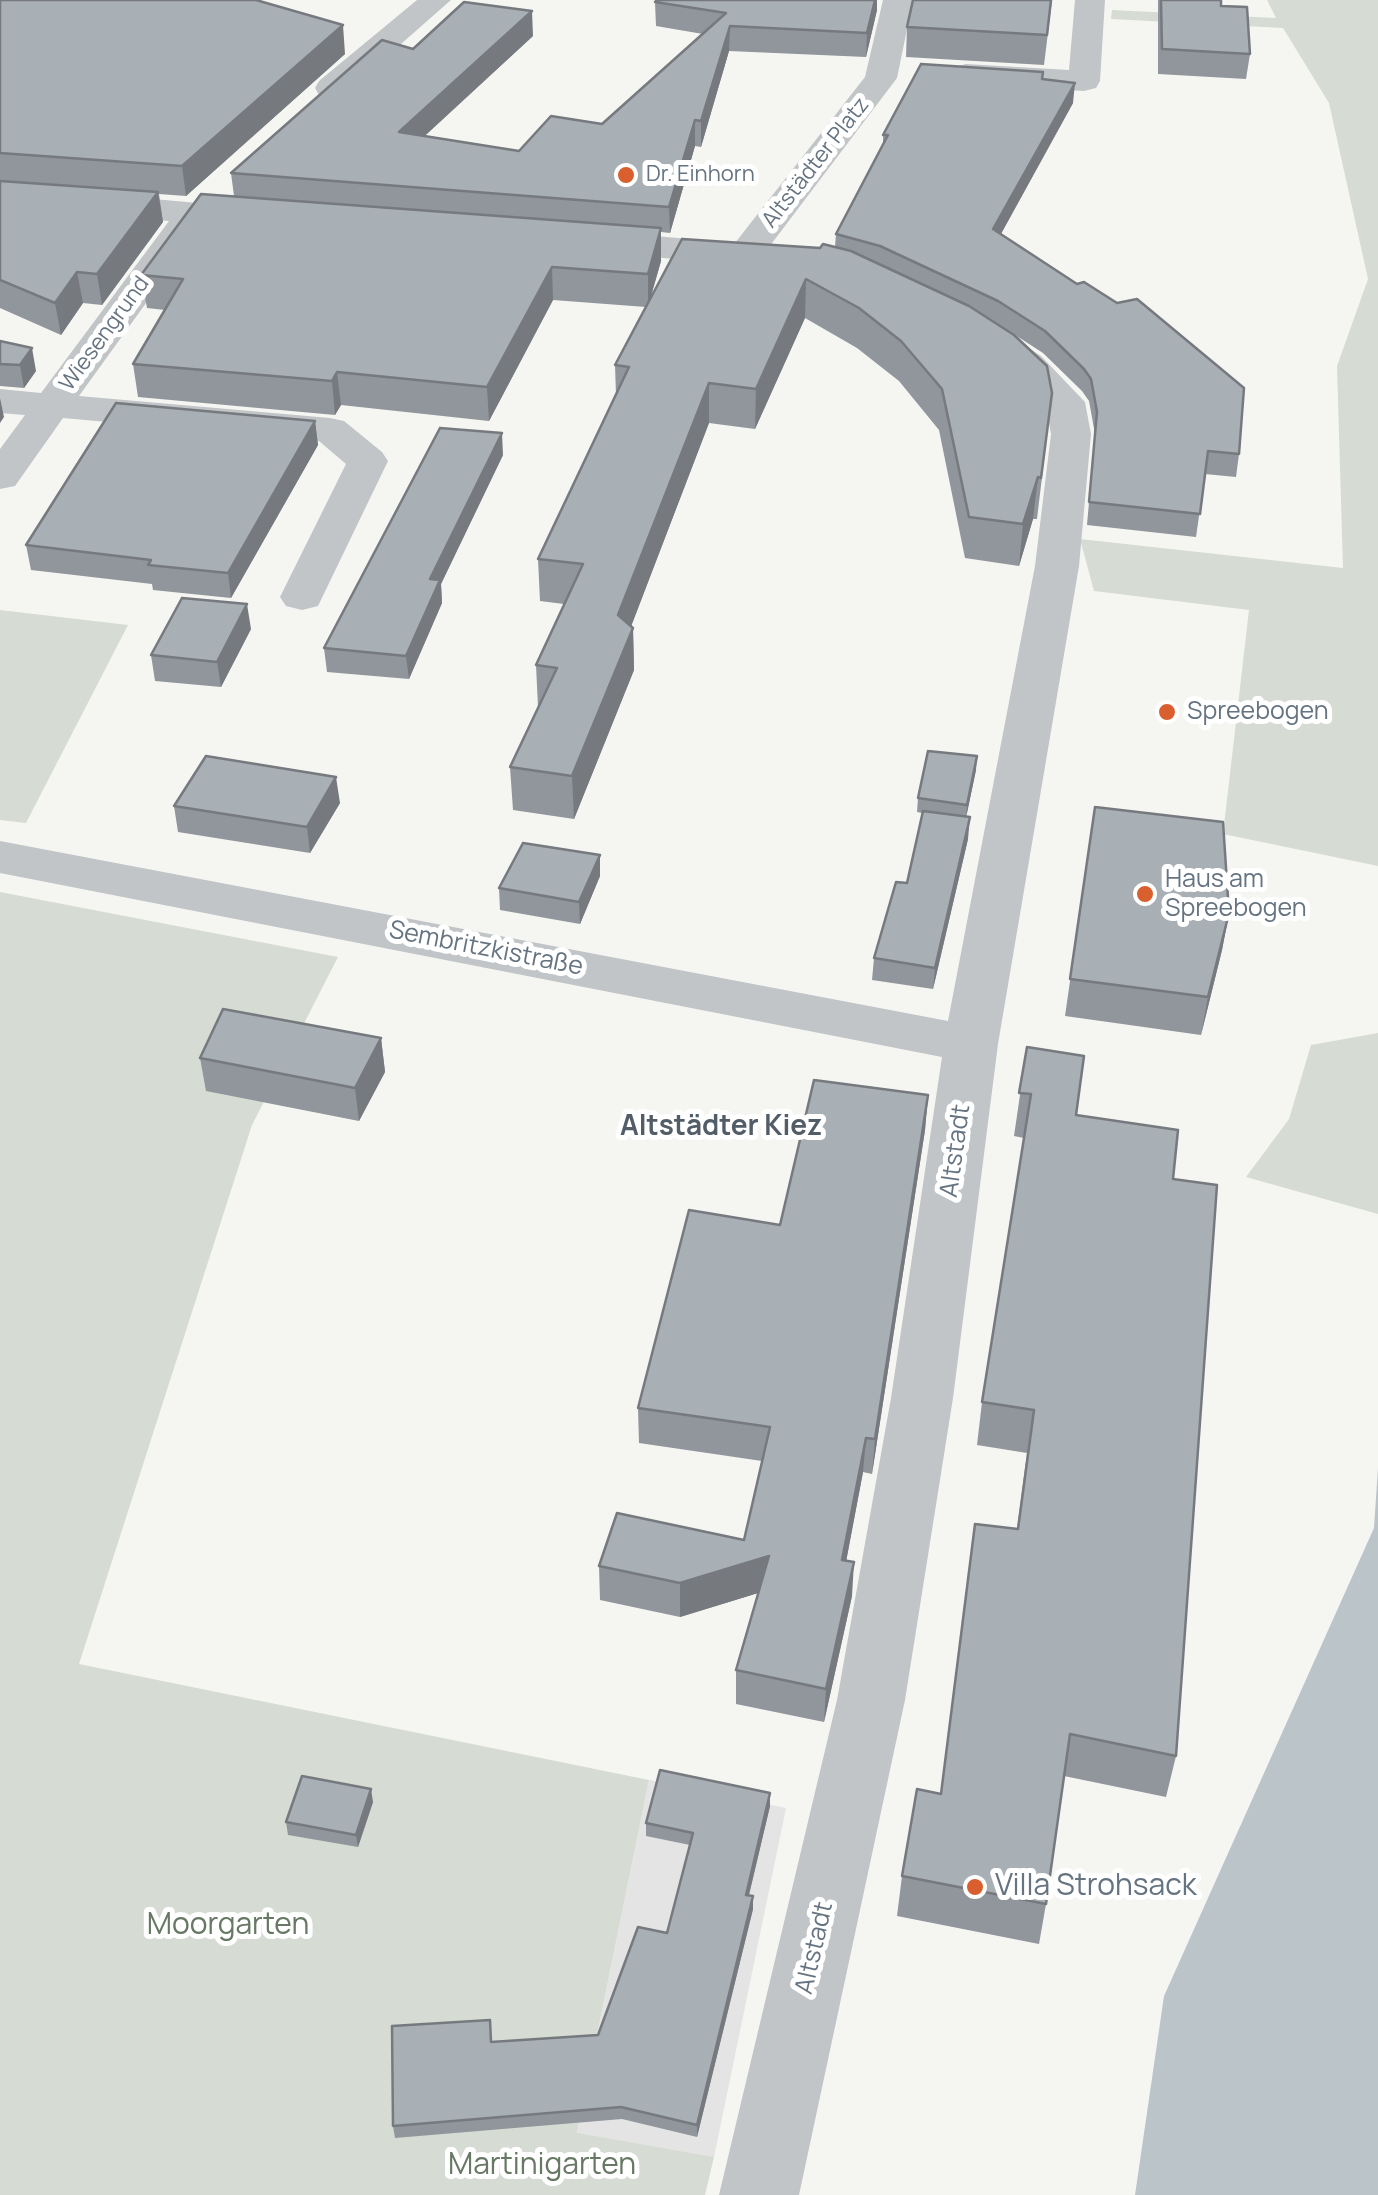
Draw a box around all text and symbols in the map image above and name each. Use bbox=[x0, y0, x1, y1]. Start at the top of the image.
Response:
street label: Altstädter Platz bbox=[757, 93, 875, 233]
place label: Dr. Einhorn bbox=[646, 162, 755, 188]
marker: Dr. Einhorn bbox=[615, 164, 637, 186]
street label: Wiesengrund bbox=[55, 271, 155, 397]
place label: Spreebogen bbox=[1187, 697, 1329, 727]
marker: Spreebogen bbox=[1156, 701, 1178, 723]
place label: Haus am Spreebogen bbox=[1165, 865, 1307, 924]
marker: Haus am Spreebogen bbox=[1134, 883, 1156, 905]
street label: Sembritzkistraße bbox=[386, 915, 586, 983]
street label: Altstadt bbox=[935, 1103, 977, 1199]
district label: Altstädter Kiez bbox=[620, 1110, 822, 1144]
place label: Villa Strohsack bbox=[995, 1869, 1197, 1905]
marker: Villa Strohsack bbox=[964, 1876, 986, 1898]
street label: Altstadt bbox=[790, 1899, 840, 1997]
park label: Moorgarten bbox=[147, 1908, 309, 1944]
park label: Martinigarten bbox=[448, 2148, 636, 2184]

